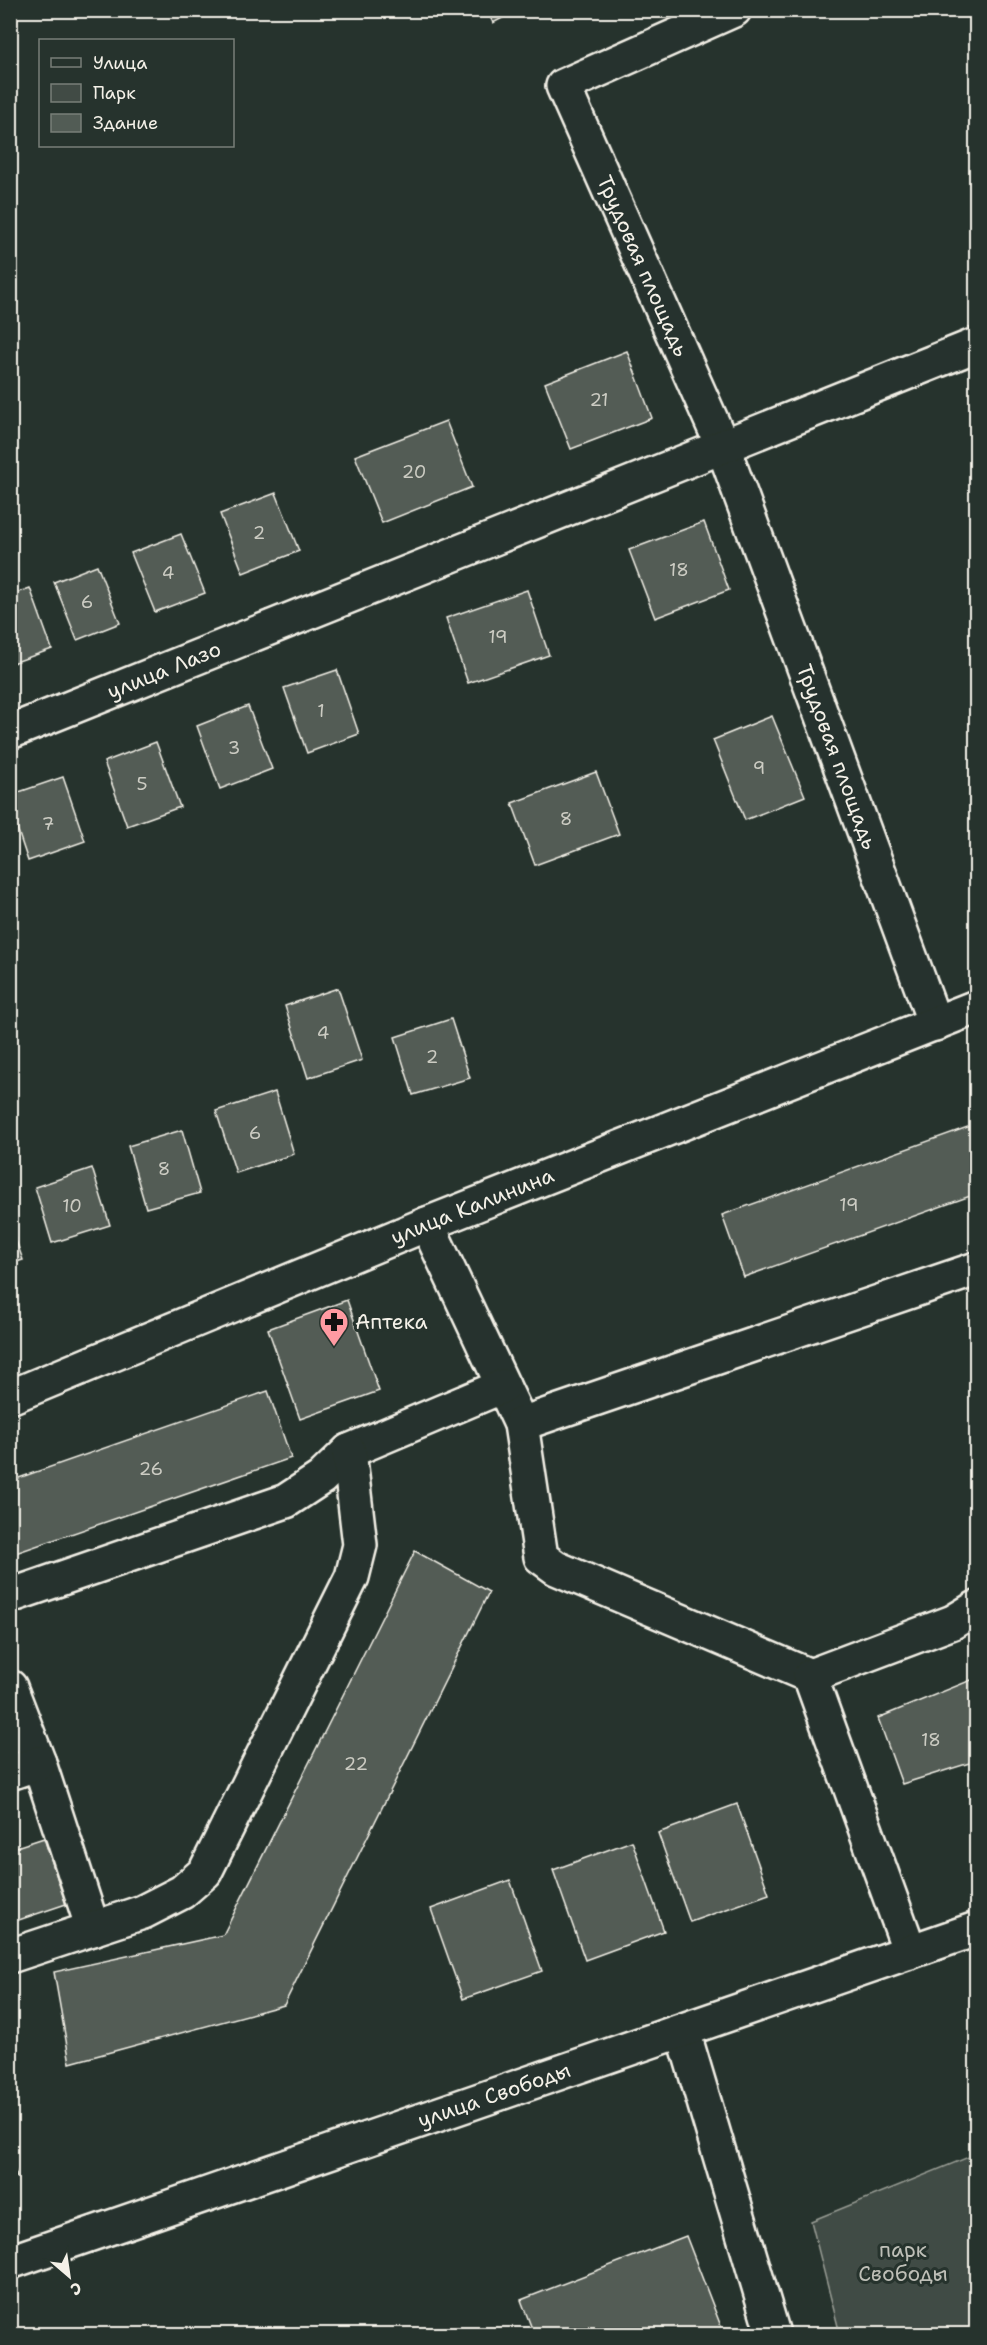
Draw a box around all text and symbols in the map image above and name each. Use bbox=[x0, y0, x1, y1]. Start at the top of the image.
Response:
legend bbox=[39, 39, 234, 147]
text: Улица bbox=[93, 51, 147, 75]
text: Парк bbox=[93, 81, 136, 105]
text: Здание bbox=[93, 111, 158, 135]
street label: Трудовая площадь bbox=[590, 171, 695, 361]
house number: 21 bbox=[589, 388, 609, 412]
house number: 20 bbox=[402, 460, 426, 484]
house number: 2 bbox=[253, 521, 265, 545]
house number: 18 bbox=[669, 558, 689, 582]
house number: 4 bbox=[162, 561, 174, 585]
house number: 6 bbox=[81, 590, 93, 614]
house number: 19 bbox=[488, 625, 508, 649]
street label: улица Лазо bbox=[103, 635, 225, 706]
street label: Трудовая площадь bbox=[790, 660, 884, 853]
house number: 1 bbox=[317, 699, 325, 723]
house number: 3 bbox=[228, 736, 240, 760]
house number: 9 bbox=[753, 756, 765, 780]
house number: 5 bbox=[136, 772, 148, 796]
house number: 8 bbox=[560, 807, 572, 831]
house number: 7 bbox=[42, 812, 54, 836]
house number: 4 bbox=[317, 1021, 329, 1045]
house number: 2 bbox=[426, 1045, 438, 1069]
house number: 6 bbox=[249, 1121, 261, 1145]
house number: 8 bbox=[158, 1157, 170, 1181]
street label: улица Калинина bbox=[386, 1161, 558, 1252]
house number: 19 bbox=[839, 1193, 859, 1217]
house number: 10 bbox=[62, 1194, 82, 1218]
pharmacy icon: Аптека bbox=[318, 1306, 350, 1348]
place label: Аптека bbox=[355, 1308, 428, 1336]
house number: 26 bbox=[139, 1457, 163, 1481]
house number: 18 bbox=[921, 1728, 941, 1752]
house number: 22 bbox=[344, 1752, 368, 1776]
street label: улица Свободы bbox=[414, 2056, 574, 2134]
park label: парк Свободы bbox=[858, 2236, 948, 2288]
north arrow bbox=[39, 2246, 99, 2306]
text: С bbox=[66, 2277, 85, 2300]

